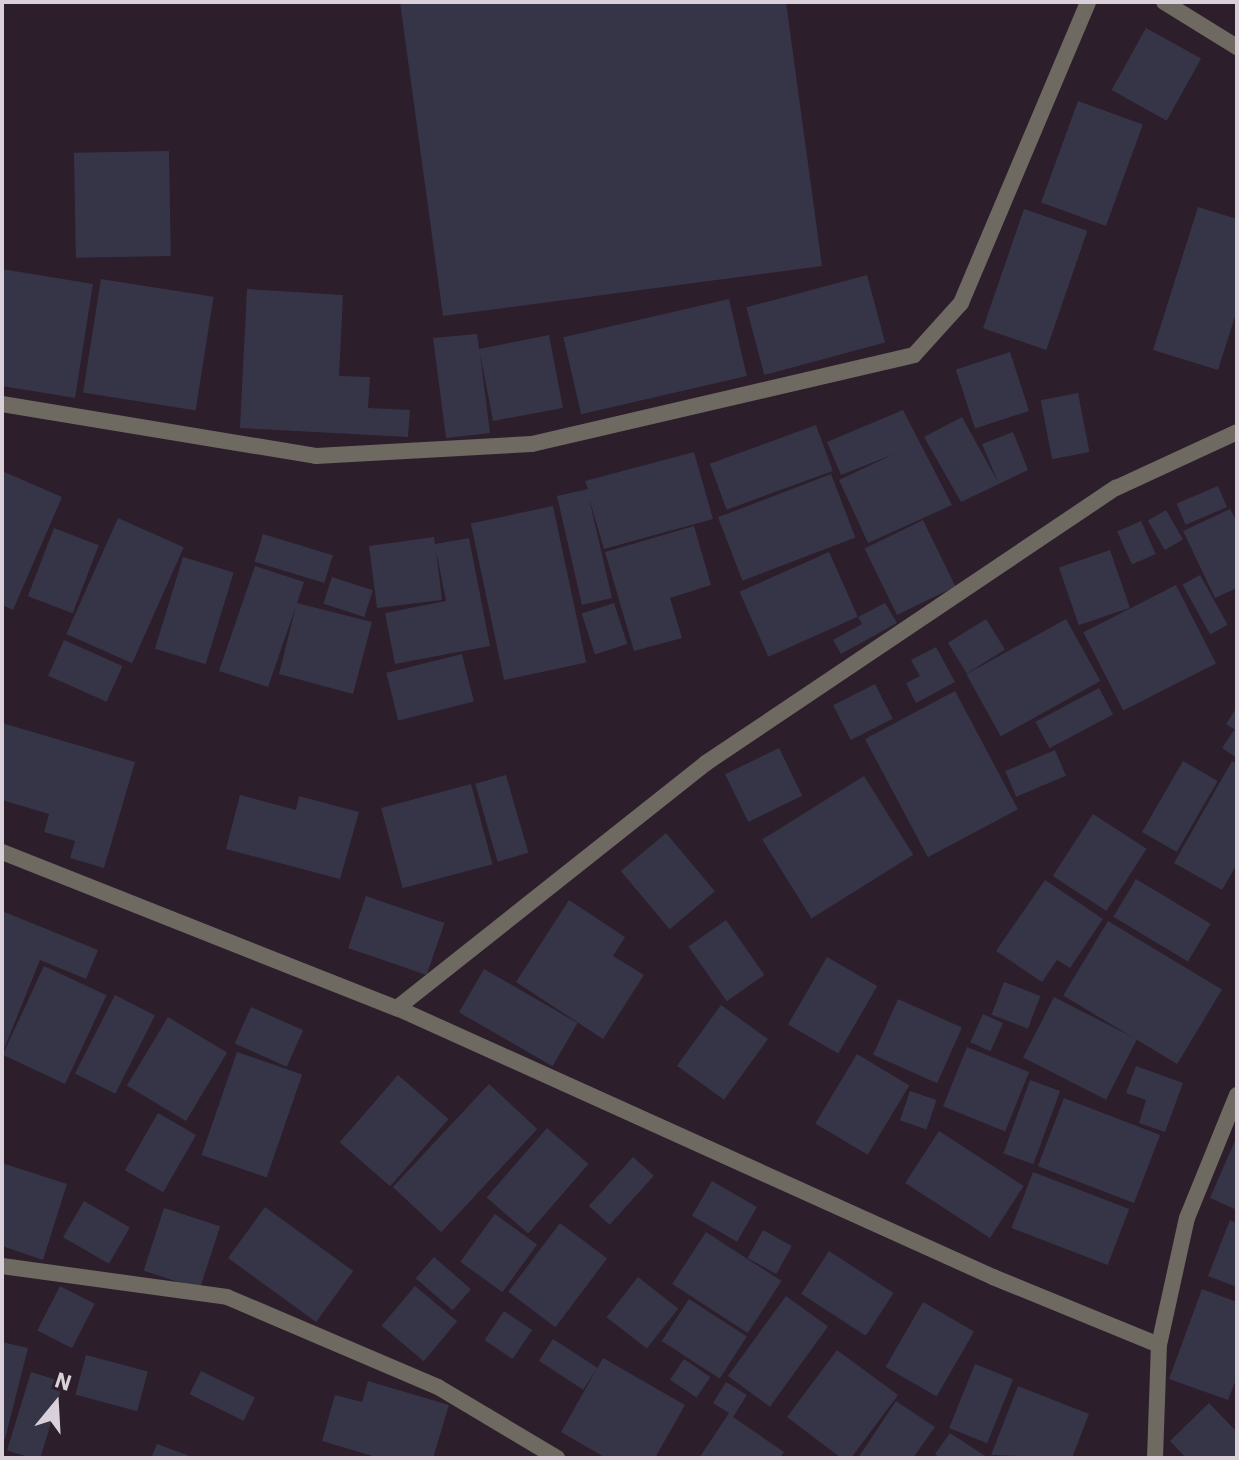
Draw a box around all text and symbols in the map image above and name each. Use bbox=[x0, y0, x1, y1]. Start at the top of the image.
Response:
north arrow bbox=[16, 1364, 96, 1444]
text: N bbox=[52, 1364, 76, 1397]

